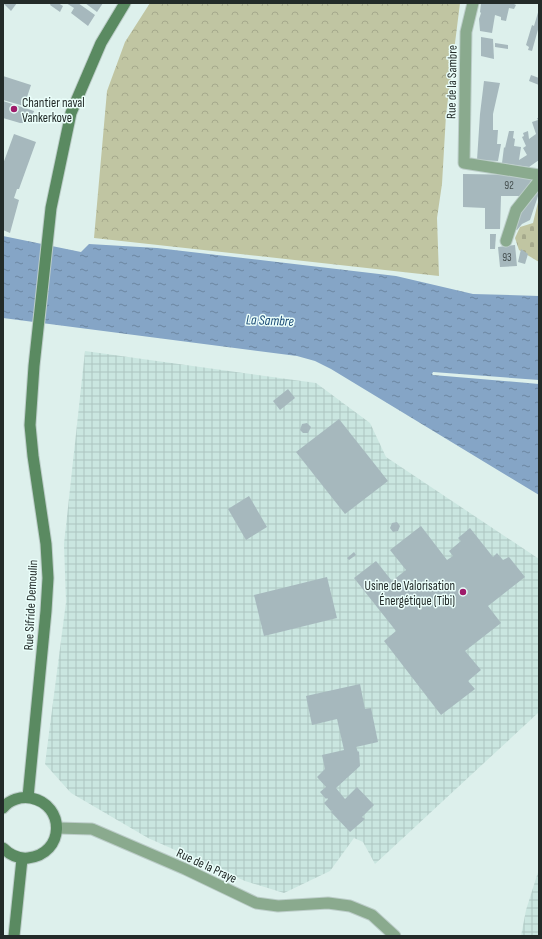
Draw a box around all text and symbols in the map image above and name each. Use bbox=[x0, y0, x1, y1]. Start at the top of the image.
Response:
street label: Rue de la Sambre bbox=[443, 45, 461, 119]
place label: Chantier naval Vankerkove bbox=[22, 95, 85, 126]
marker: Chantier naval Vankerkove bbox=[9, 104, 19, 114]
house number: 92 bbox=[504, 179, 514, 192]
house number: 93 bbox=[502, 251, 512, 264]
water label: La Sambre bbox=[246, 311, 295, 330]
street label: Rue Sifride Demoulin bbox=[21, 559, 41, 651]
place label: Usine de Valorisation Énergétique (Tibi) bbox=[365, 578, 455, 609]
marker: Usine de Valorisation Énergétique (Tibi) bbox=[458, 587, 468, 597]
street label: Rue de la Praye bbox=[174, 845, 239, 887]

